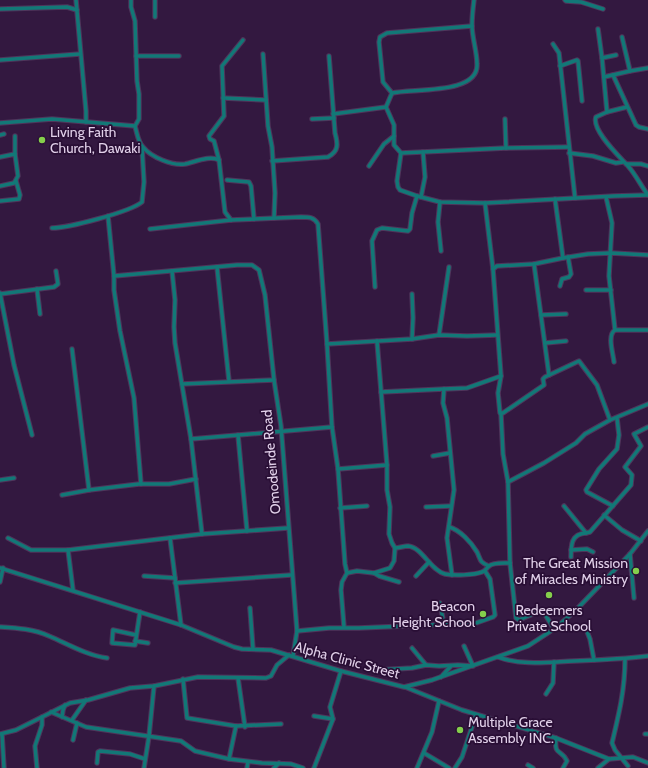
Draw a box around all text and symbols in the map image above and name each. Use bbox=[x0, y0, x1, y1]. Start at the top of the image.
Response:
place label: Living Faith Church, Dawaki bbox=[50, 123, 141, 157]
marker: Living Faith Church, Dawaki bbox=[37, 135, 47, 145]
street label: Omodeinde Road bbox=[257, 409, 285, 515]
place label: The Great Mission of Miracles Ministry bbox=[515, 554, 628, 588]
marker: The Great Mission of Miracles Ministry bbox=[631, 566, 641, 576]
marker: Redeemers Private School bbox=[544, 590, 554, 600]
place label: Beacon Height School bbox=[392, 597, 476, 631]
place label: Redeemers Private School bbox=[507, 601, 592, 635]
marker: Beacon Height School bbox=[478, 609, 488, 619]
street label: Alpha Clinic Street bbox=[292, 637, 402, 683]
place label: Multiple Grace Assembly INC. bbox=[468, 713, 554, 747]
marker: Multiple Grace Assembly INC. bbox=[455, 725, 465, 735]

